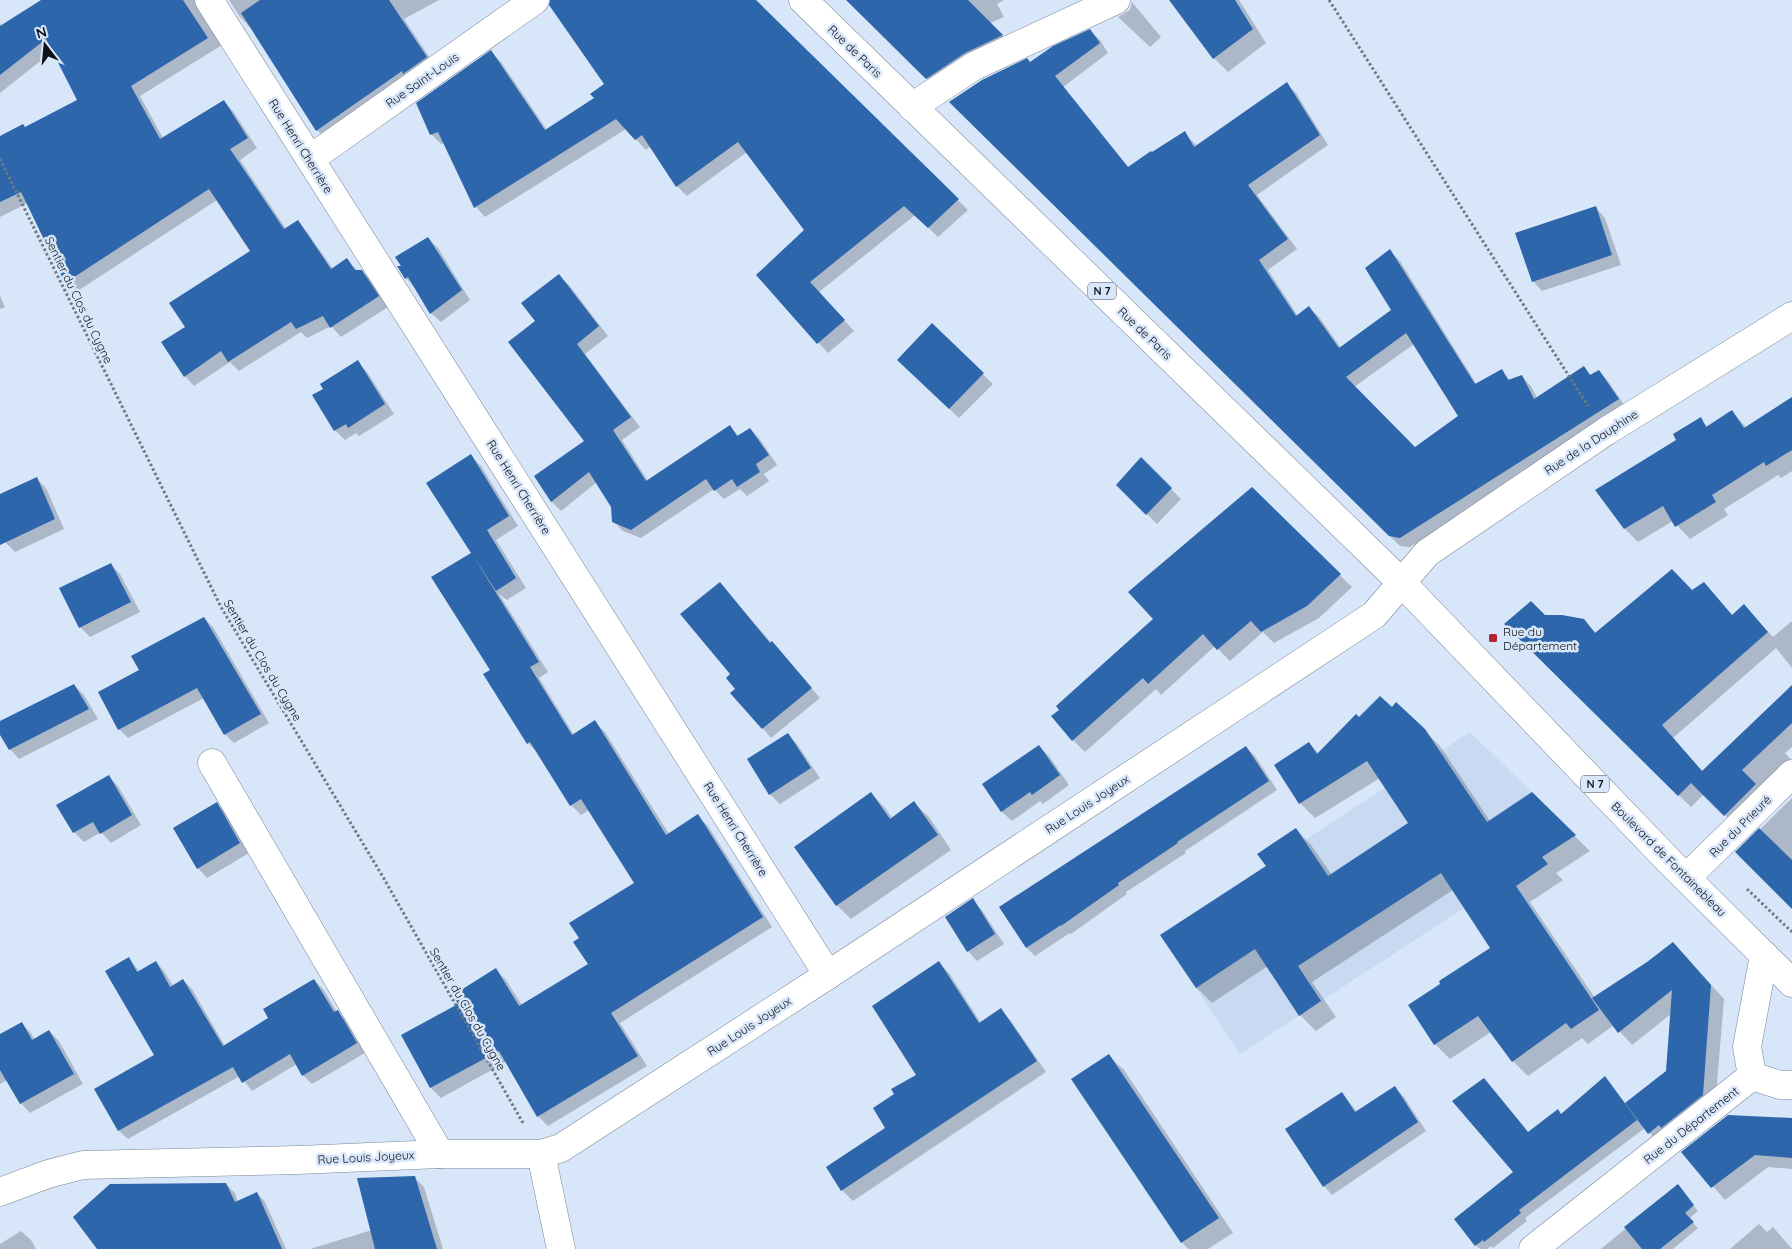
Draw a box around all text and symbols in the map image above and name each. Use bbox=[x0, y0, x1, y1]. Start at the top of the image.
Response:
north arrow bbox=[20, 20, 70, 70]
text: N bbox=[34, 22, 49, 43]
street label: Rue de Paris bbox=[825, 22, 885, 81]
street label: Rue Saint-Louis bbox=[383, 49, 462, 111]
street label: Rue Henri Cherrière bbox=[266, 96, 336, 196]
street label: Sentier du Clos du Cygne bbox=[42, 234, 116, 366]
road number: N 7 bbox=[1088, 282, 1116, 300]
street label: Rue de Paris bbox=[1115, 304, 1175, 363]
street label: Rue de la Dauphine bbox=[1541, 406, 1641, 478]
street label: Rue Henri Cherrière bbox=[484, 437, 554, 537]
street label: Sentier du Clos du Cygne bbox=[221, 596, 305, 724]
place label: Rue du Département bbox=[1503, 624, 1577, 653]
marker: Rue du Département bbox=[1487, 632, 1499, 644]
street label: Rue Louis Joyeux bbox=[1042, 771, 1132, 837]
road number: N 7 bbox=[1581, 776, 1609, 792]
street label: Rue Henri Cherrière bbox=[701, 779, 771, 879]
street label: Rue du Prieuré bbox=[1706, 792, 1774, 860]
street label: Boulevard de Fontainebleau bbox=[1608, 798, 1730, 920]
street label: Sentier du Clos du Cygne bbox=[427, 945, 509, 1073]
street label: Rue Louis Joyeux bbox=[704, 993, 794, 1059]
street label: Rue du Département bbox=[1640, 1083, 1742, 1167]
street label: Rue Louis Joyeux bbox=[317, 1147, 415, 1167]

